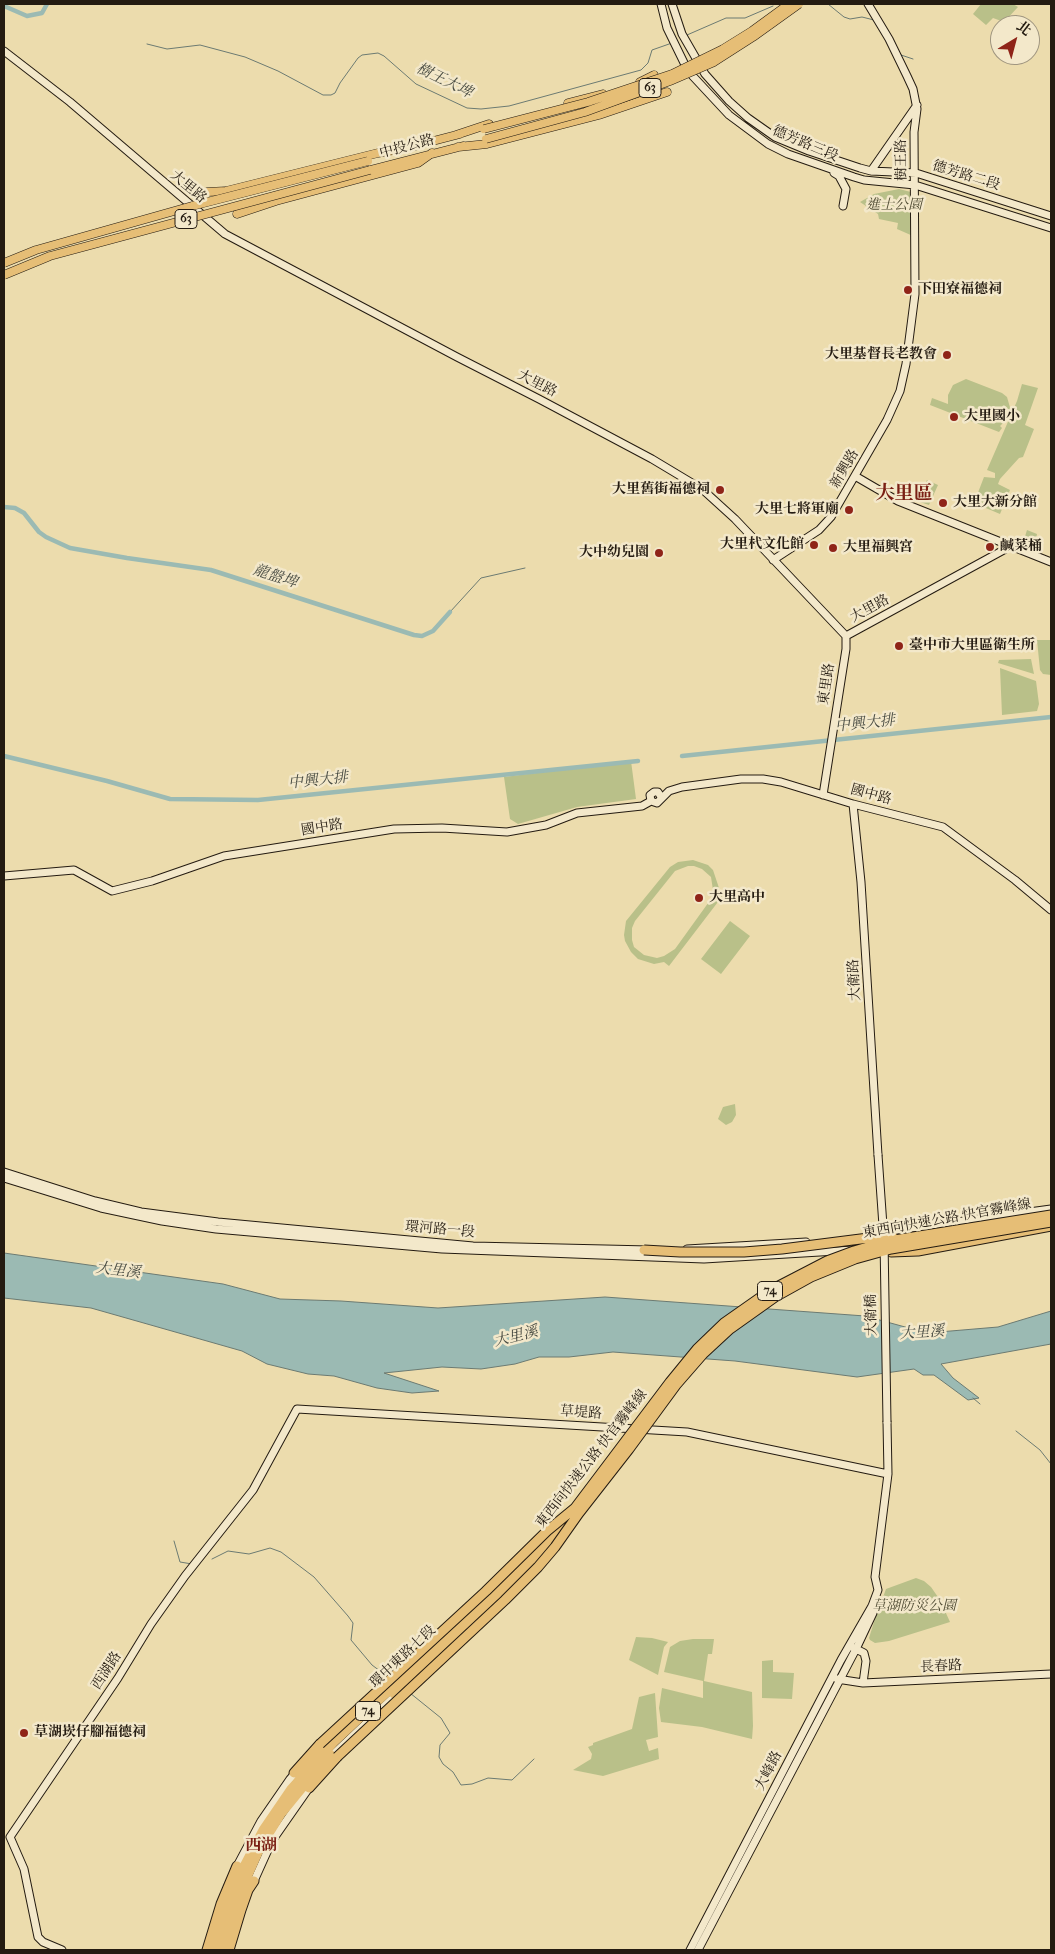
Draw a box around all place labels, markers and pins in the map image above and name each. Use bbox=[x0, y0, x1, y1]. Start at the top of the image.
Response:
place label: 下田寮福德祠 bbox=[918, 282, 1002, 298]
marker: 下田寮福德祠 bbox=[902, 284, 914, 296]
place label: 大里基督長老教會 bbox=[825, 347, 937, 363]
marker: 大里基督長老教會 bbox=[941, 349, 953, 361]
place label: 大里國小 bbox=[964, 409, 1020, 425]
marker: 大里國小 bbox=[948, 411, 960, 423]
place label: 大里舊街福德祠 bbox=[612, 482, 710, 498]
marker: 大里舊街福德祠 bbox=[714, 484, 726, 496]
place label: 大里大新分館 bbox=[953, 495, 1037, 511]
marker: 大里大新分館 bbox=[937, 497, 949, 509]
place label: 大里七將軍廟 bbox=[755, 502, 839, 518]
marker: 大里七將軍廟 bbox=[843, 504, 855, 516]
place label: 大里杙文化館 bbox=[720, 537, 804, 553]
marker: 大里杙文化館 bbox=[808, 539, 820, 551]
place label: 鹹菜桶 bbox=[1000, 539, 1042, 555]
place label: 大里福興宮 bbox=[843, 540, 913, 556]
marker: 鹹菜桶 bbox=[984, 541, 996, 553]
marker: 大里福興宮 bbox=[827, 542, 839, 554]
place label: 大中幼兒園 bbox=[579, 545, 649, 561]
marker: 大中幼兒園 bbox=[653, 547, 665, 559]
place label: 臺中市大里區衛生所 bbox=[909, 638, 1035, 654]
marker: 臺中市大里區衛生所 bbox=[893, 640, 905, 652]
place label: 大里高中 bbox=[709, 890, 765, 906]
marker: 大里高中 bbox=[693, 892, 705, 904]
place label: 草湖崁仔腳福德祠 bbox=[34, 1725, 146, 1741]
marker: 草湖崁仔腳福德祠 bbox=[18, 1727, 30, 1739]

